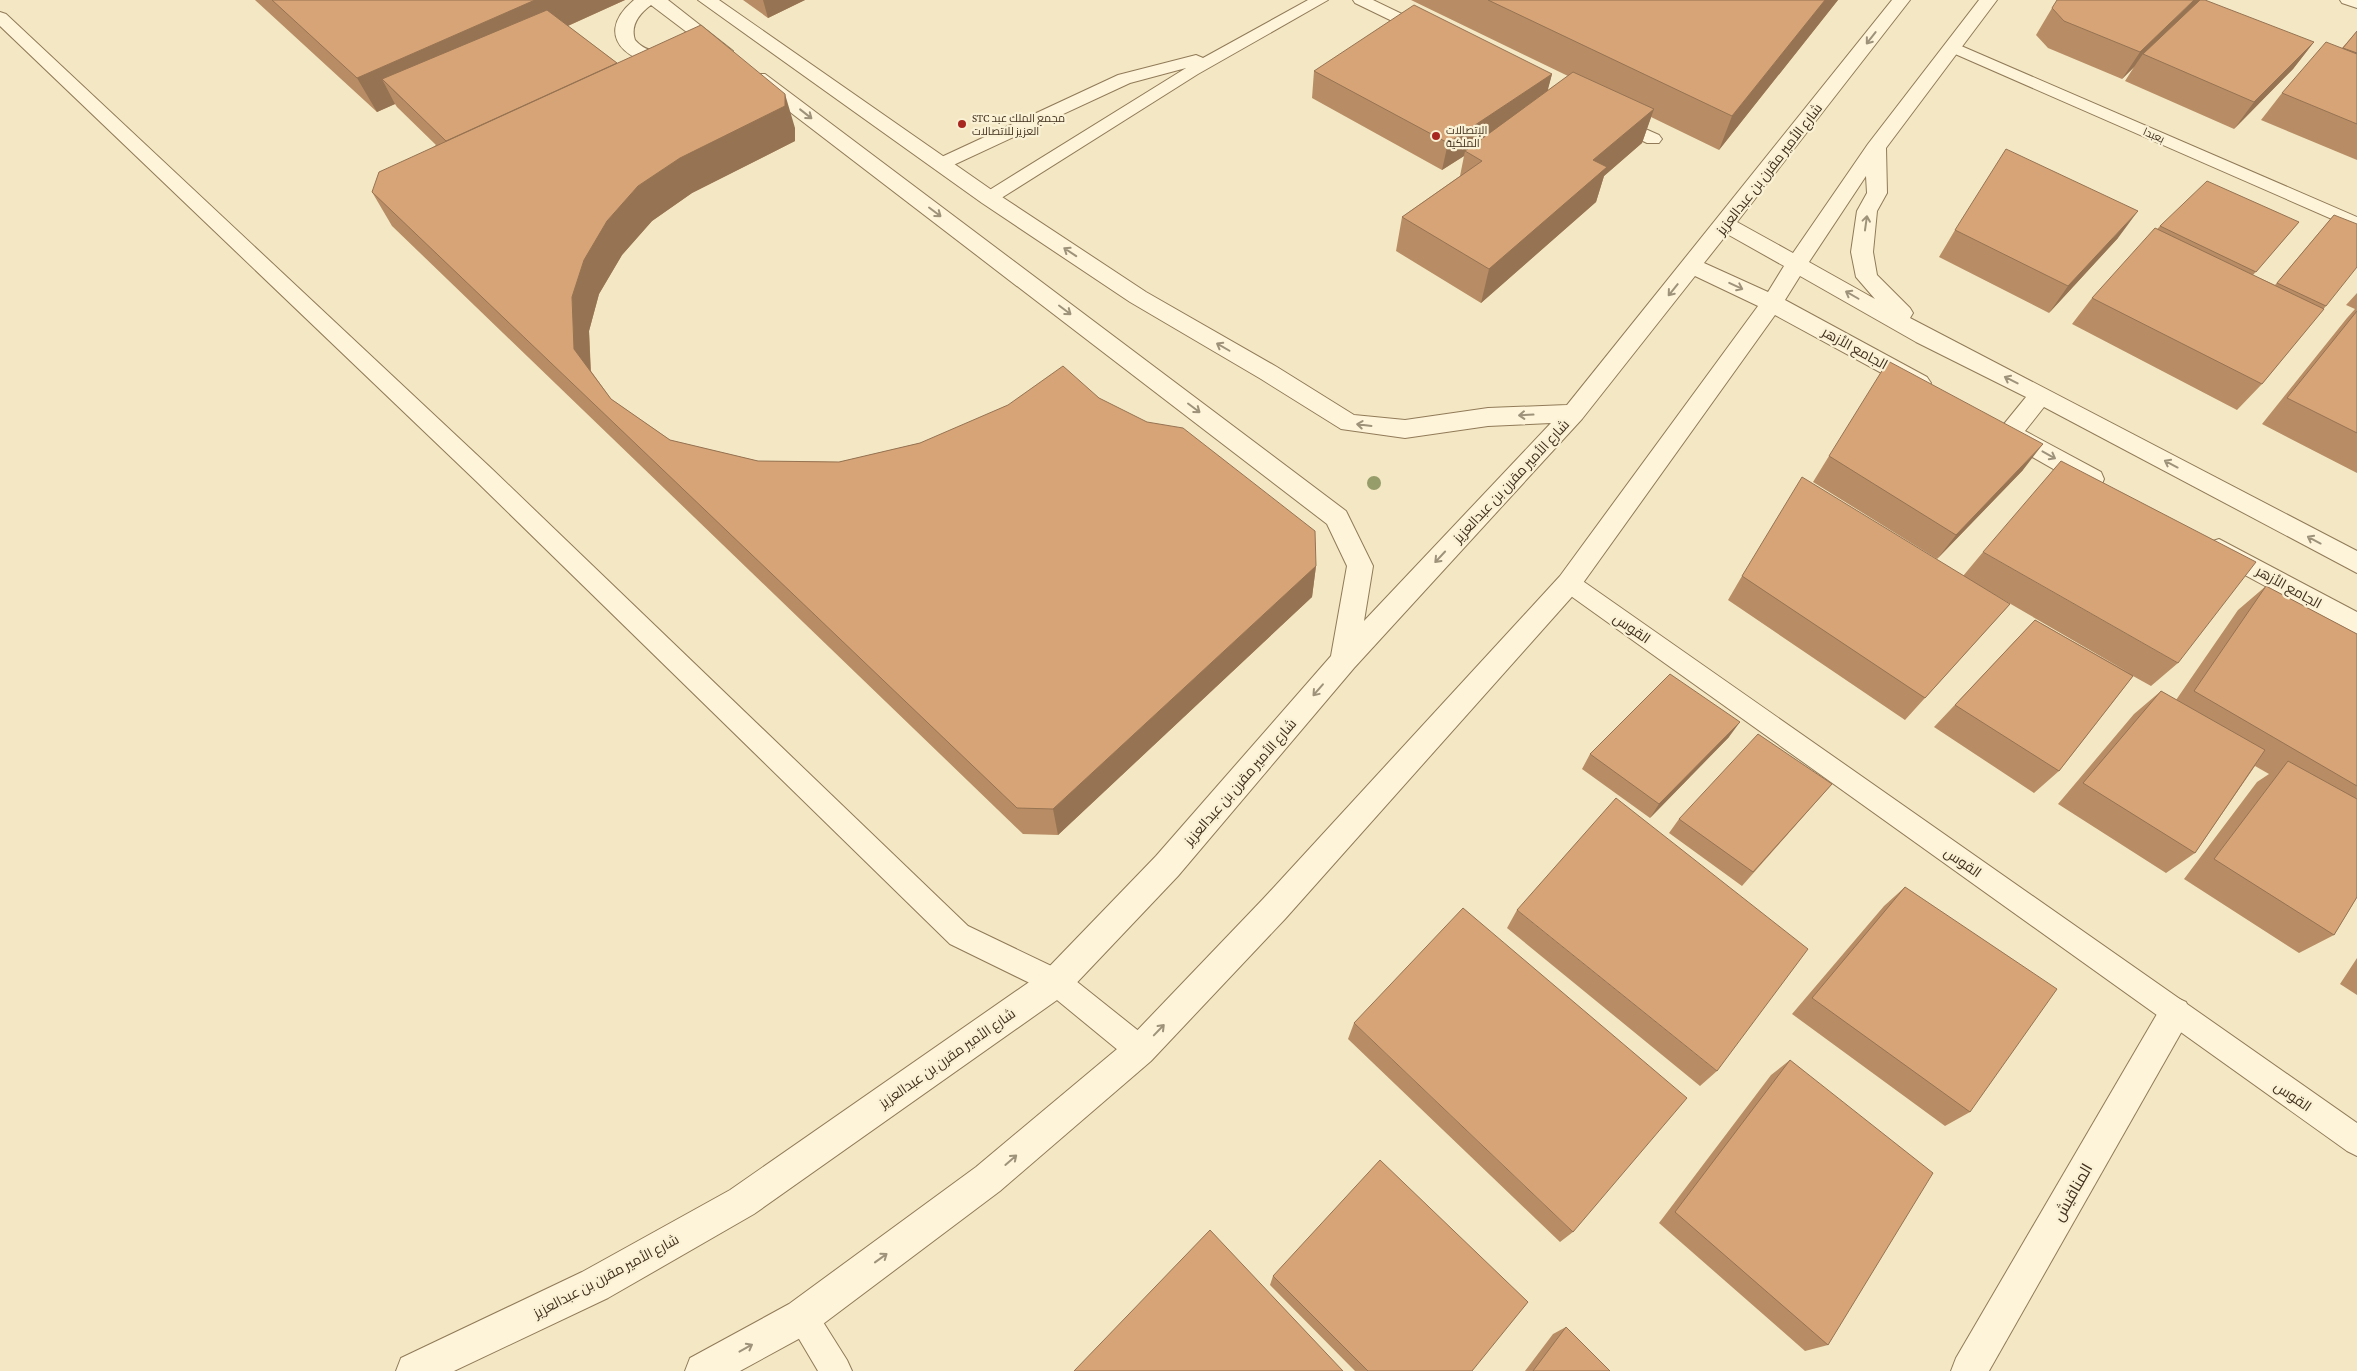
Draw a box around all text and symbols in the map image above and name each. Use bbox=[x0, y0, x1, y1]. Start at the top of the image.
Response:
one-way arrow bbox=[1866, 32, 1877, 45]
street label: شارع الأمير مقرن بن عبدالعزيز bbox=[1712, 100, 1826, 239]
one-way arrow bbox=[799, 109, 812, 120]
place label: STC مجمع الملك عبد العزيز للاتصالات bbox=[972, 112, 1065, 138]
marker: STC مجمع الملك عبد العزيز للاتصالات bbox=[956, 118, 968, 130]
place label: الإتصالات الملكية bbox=[1446, 124, 1487, 149]
street label: بعبدا bbox=[2142, 125, 2167, 145]
marker: الإتصالات الملكية bbox=[1430, 130, 1442, 142]
one-way arrow bbox=[928, 207, 941, 218]
one-way arrow bbox=[1861, 216, 1871, 232]
one-way arrow bbox=[1064, 247, 1078, 257]
one-way arrow bbox=[1728, 282, 1743, 292]
one-way arrow bbox=[1667, 283, 1678, 296]
one-way arrow bbox=[1846, 290, 1860, 300]
one-way arrow bbox=[1058, 305, 1072, 315]
street label: الجامع الأزهر bbox=[1818, 323, 1891, 373]
one-way arrow bbox=[1217, 341, 1231, 351]
one-way arrow bbox=[2004, 375, 2019, 385]
one-way arrow bbox=[1188, 403, 1201, 414]
one-way arrow bbox=[1518, 411, 1534, 420]
street label: شارع الأمير مقرن بن عبدالعزيز bbox=[1449, 416, 1573, 547]
one-way arrow bbox=[1357, 420, 1373, 430]
one-way arrow bbox=[2041, 450, 2055, 460]
one-way arrow bbox=[2163, 459, 2178, 469]
one-way arrow bbox=[2307, 535, 2322, 544]
one-way arrow bbox=[1434, 551, 1446, 564]
street label: الجامع الأزهر bbox=[2252, 562, 2325, 612]
street label: القوس bbox=[1610, 610, 1654, 646]
one-way arrow bbox=[1313, 683, 1324, 696]
street label: شارع الأمير مقرن بن عبدالعزيز bbox=[1180, 715, 1300, 850]
street label: القوس bbox=[1941, 844, 1985, 880]
street label: شارع الأمير مقرن بن عبدالعزيز bbox=[875, 1005, 1019, 1113]
one-way arrow bbox=[1153, 1024, 1165, 1036]
street label: القوس bbox=[2271, 1078, 2315, 1114]
one-way arrow bbox=[1004, 1155, 1017, 1166]
street label: المناقيش bbox=[2049, 1161, 2097, 1225]
street label: شارع الأمير مقرن بن عبدالعزيز bbox=[530, 1231, 682, 1323]
one-way arrow bbox=[874, 1253, 887, 1264]
one-way arrow bbox=[738, 1342, 752, 1352]

